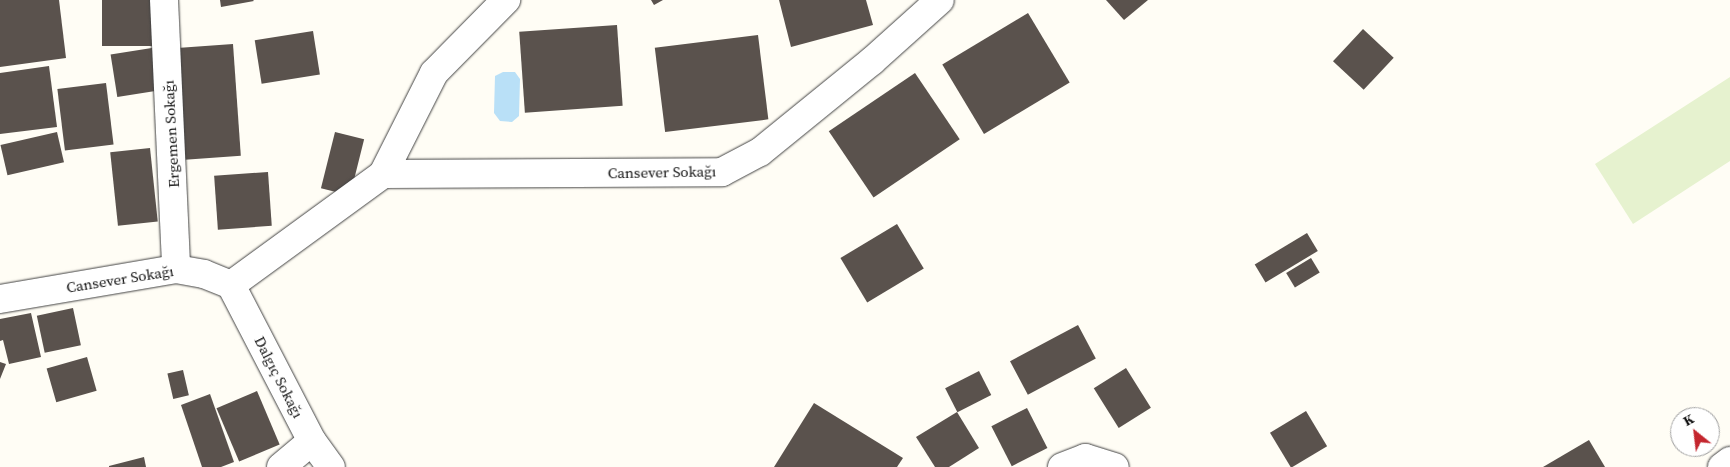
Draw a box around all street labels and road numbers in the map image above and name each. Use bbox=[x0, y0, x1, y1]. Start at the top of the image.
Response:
street label: Ergemen Sokağı bbox=[159, 80, 183, 188]
street label: Cansever Sokağı bbox=[608, 162, 716, 182]
street label: Cansever Sokağı bbox=[65, 262, 175, 296]
street label: Dalgıç Sokağı bbox=[251, 333, 307, 421]

